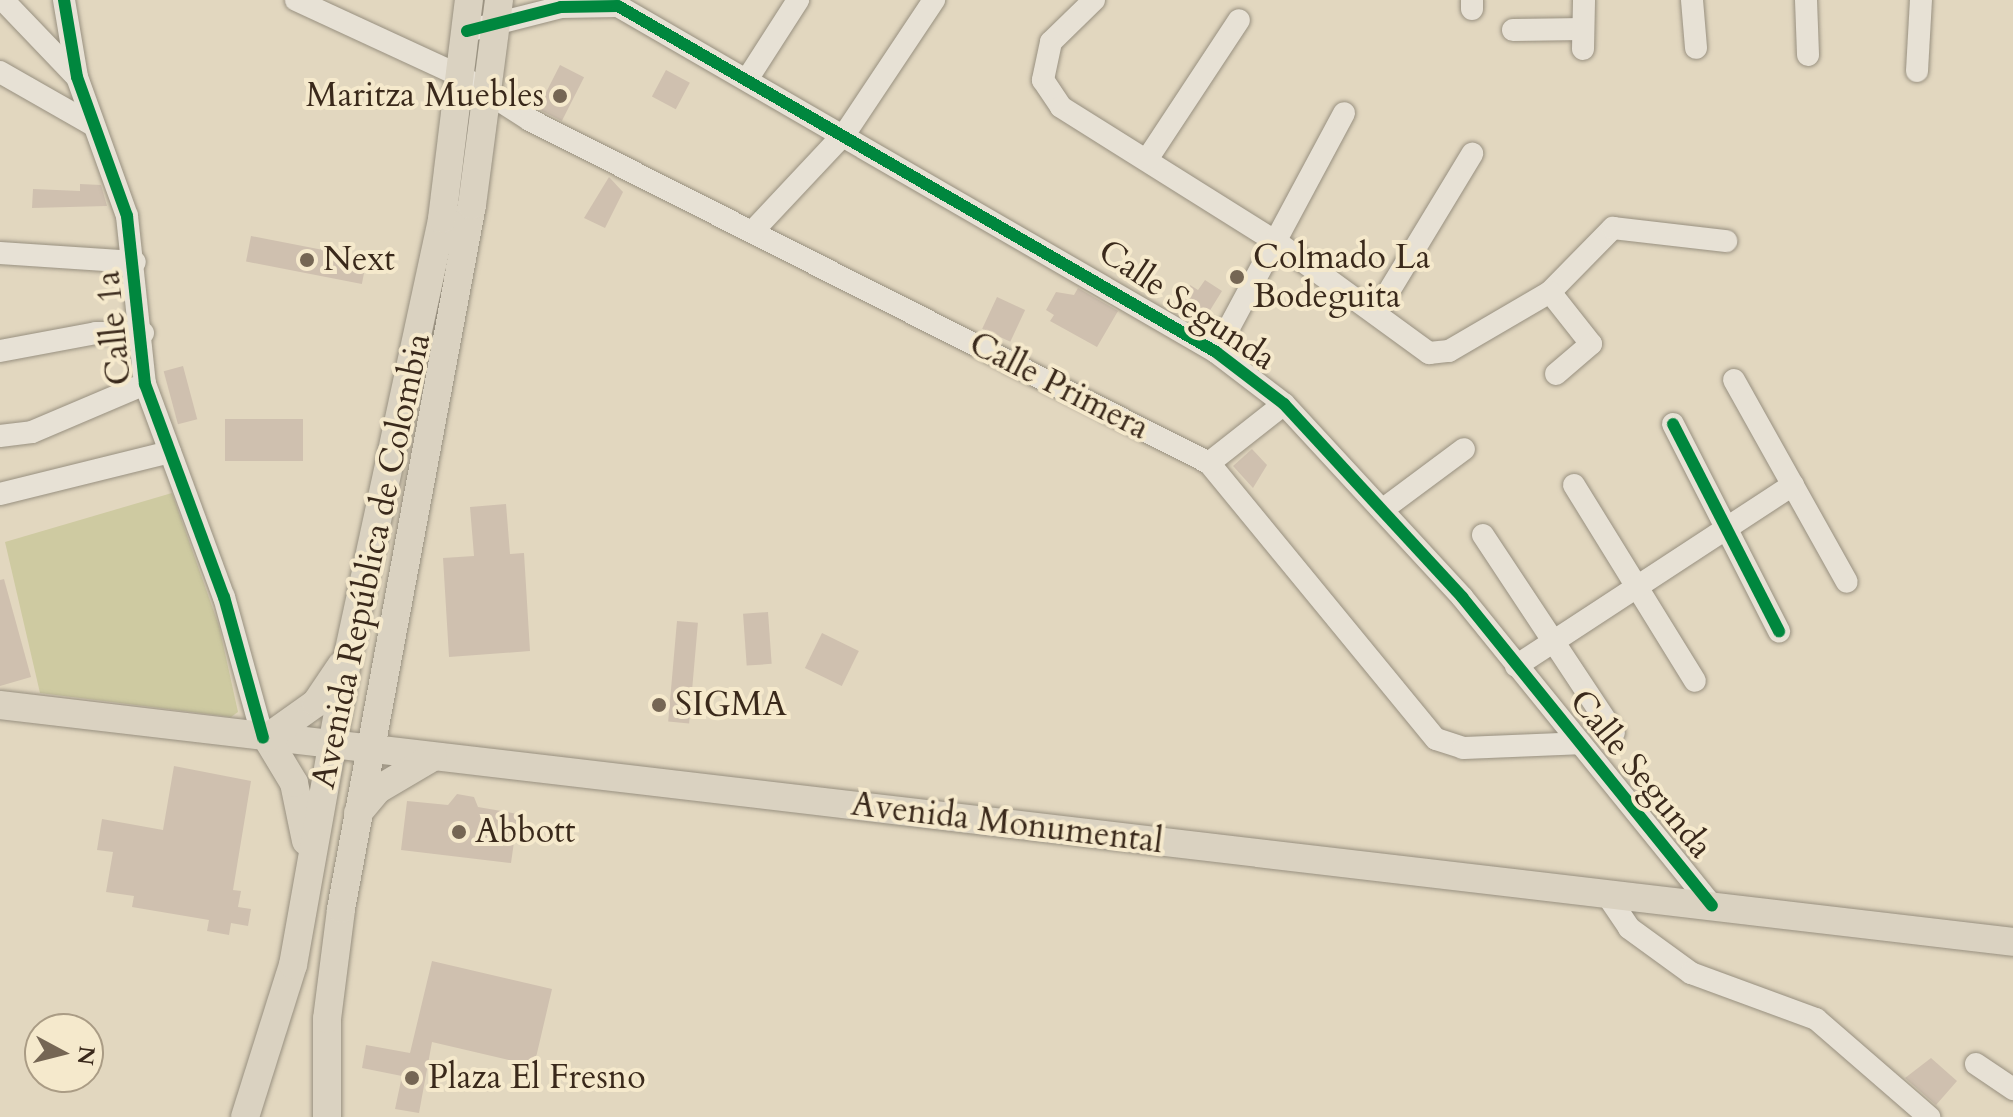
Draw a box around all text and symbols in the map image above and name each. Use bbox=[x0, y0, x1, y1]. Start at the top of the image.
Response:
place label: Maritza Muebles bbox=[306, 76, 544, 116]
marker: Maritza Muebles bbox=[551, 87, 569, 105]
street label: Calle Segunda bbox=[1091, 231, 1283, 379]
place label: Colmado La Bodeguita bbox=[1253, 237, 1430, 316]
place label: Next bbox=[323, 240, 395, 280]
marker: Next bbox=[298, 251, 316, 269]
marker: Colmado La Bodeguita bbox=[1228, 268, 1246, 286]
street label: Calle 1a bbox=[88, 269, 140, 387]
street label: Calle Primera bbox=[962, 323, 1156, 449]
street label: Avenida República de Colombia bbox=[303, 330, 439, 792]
street label: Calle Segunda bbox=[1561, 682, 1721, 866]
place label: SIGMA bbox=[675, 685, 787, 725]
marker: SIGMA bbox=[650, 696, 668, 714]
street label: Avenida Monumental bbox=[849, 784, 1165, 862]
place label: Abbott bbox=[475, 812, 576, 852]
marker: Abbott bbox=[450, 823, 468, 841]
north arrow bbox=[24, 1013, 104, 1093]
text: N bbox=[70, 1044, 102, 1067]
place label: Plaza El Fresno bbox=[428, 1058, 646, 1098]
marker: Plaza El Fresno bbox=[403, 1069, 421, 1087]

